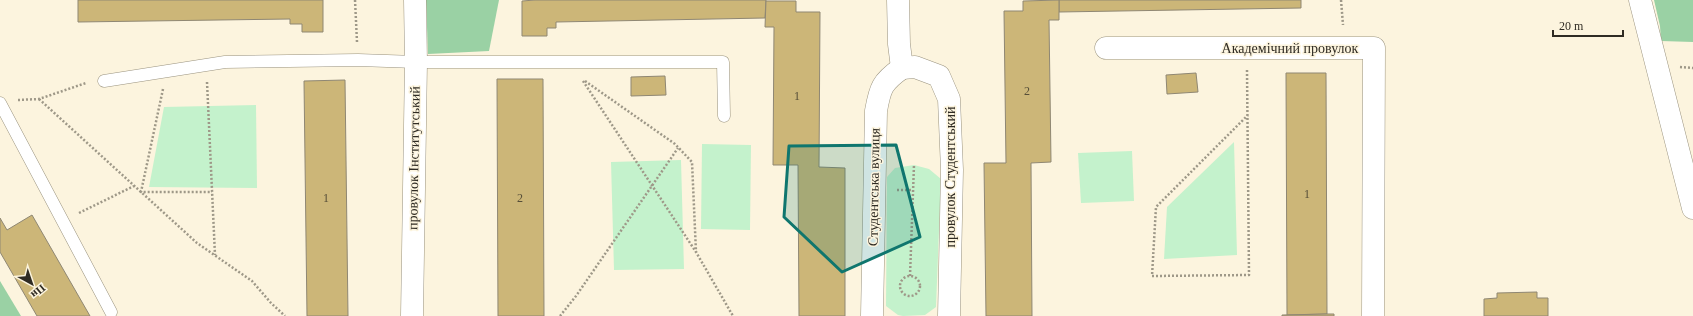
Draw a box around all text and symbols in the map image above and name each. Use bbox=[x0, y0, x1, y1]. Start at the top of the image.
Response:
scale bar bbox=[1553, 12, 1623, 38]
text: 20 m bbox=[1559, 19, 1584, 33]
street label: Академічний провулок bbox=[1222, 41, 1359, 56]
house number: 2 bbox=[1024, 84, 1030, 98]
street label: провулок Інститутський bbox=[405, 85, 423, 230]
house number: 1 bbox=[794, 89, 800, 103]
street label: провулок Студентський bbox=[943, 106, 958, 248]
street label: Студентська вулиця bbox=[865, 127, 883, 246]
house number: 1 bbox=[1304, 187, 1310, 201]
house number: 1 bbox=[323, 191, 329, 205]
house number: 2 bbox=[517, 191, 523, 205]
north arrow bbox=[12, 264, 52, 304]
text: Пн bbox=[28, 282, 48, 301]

